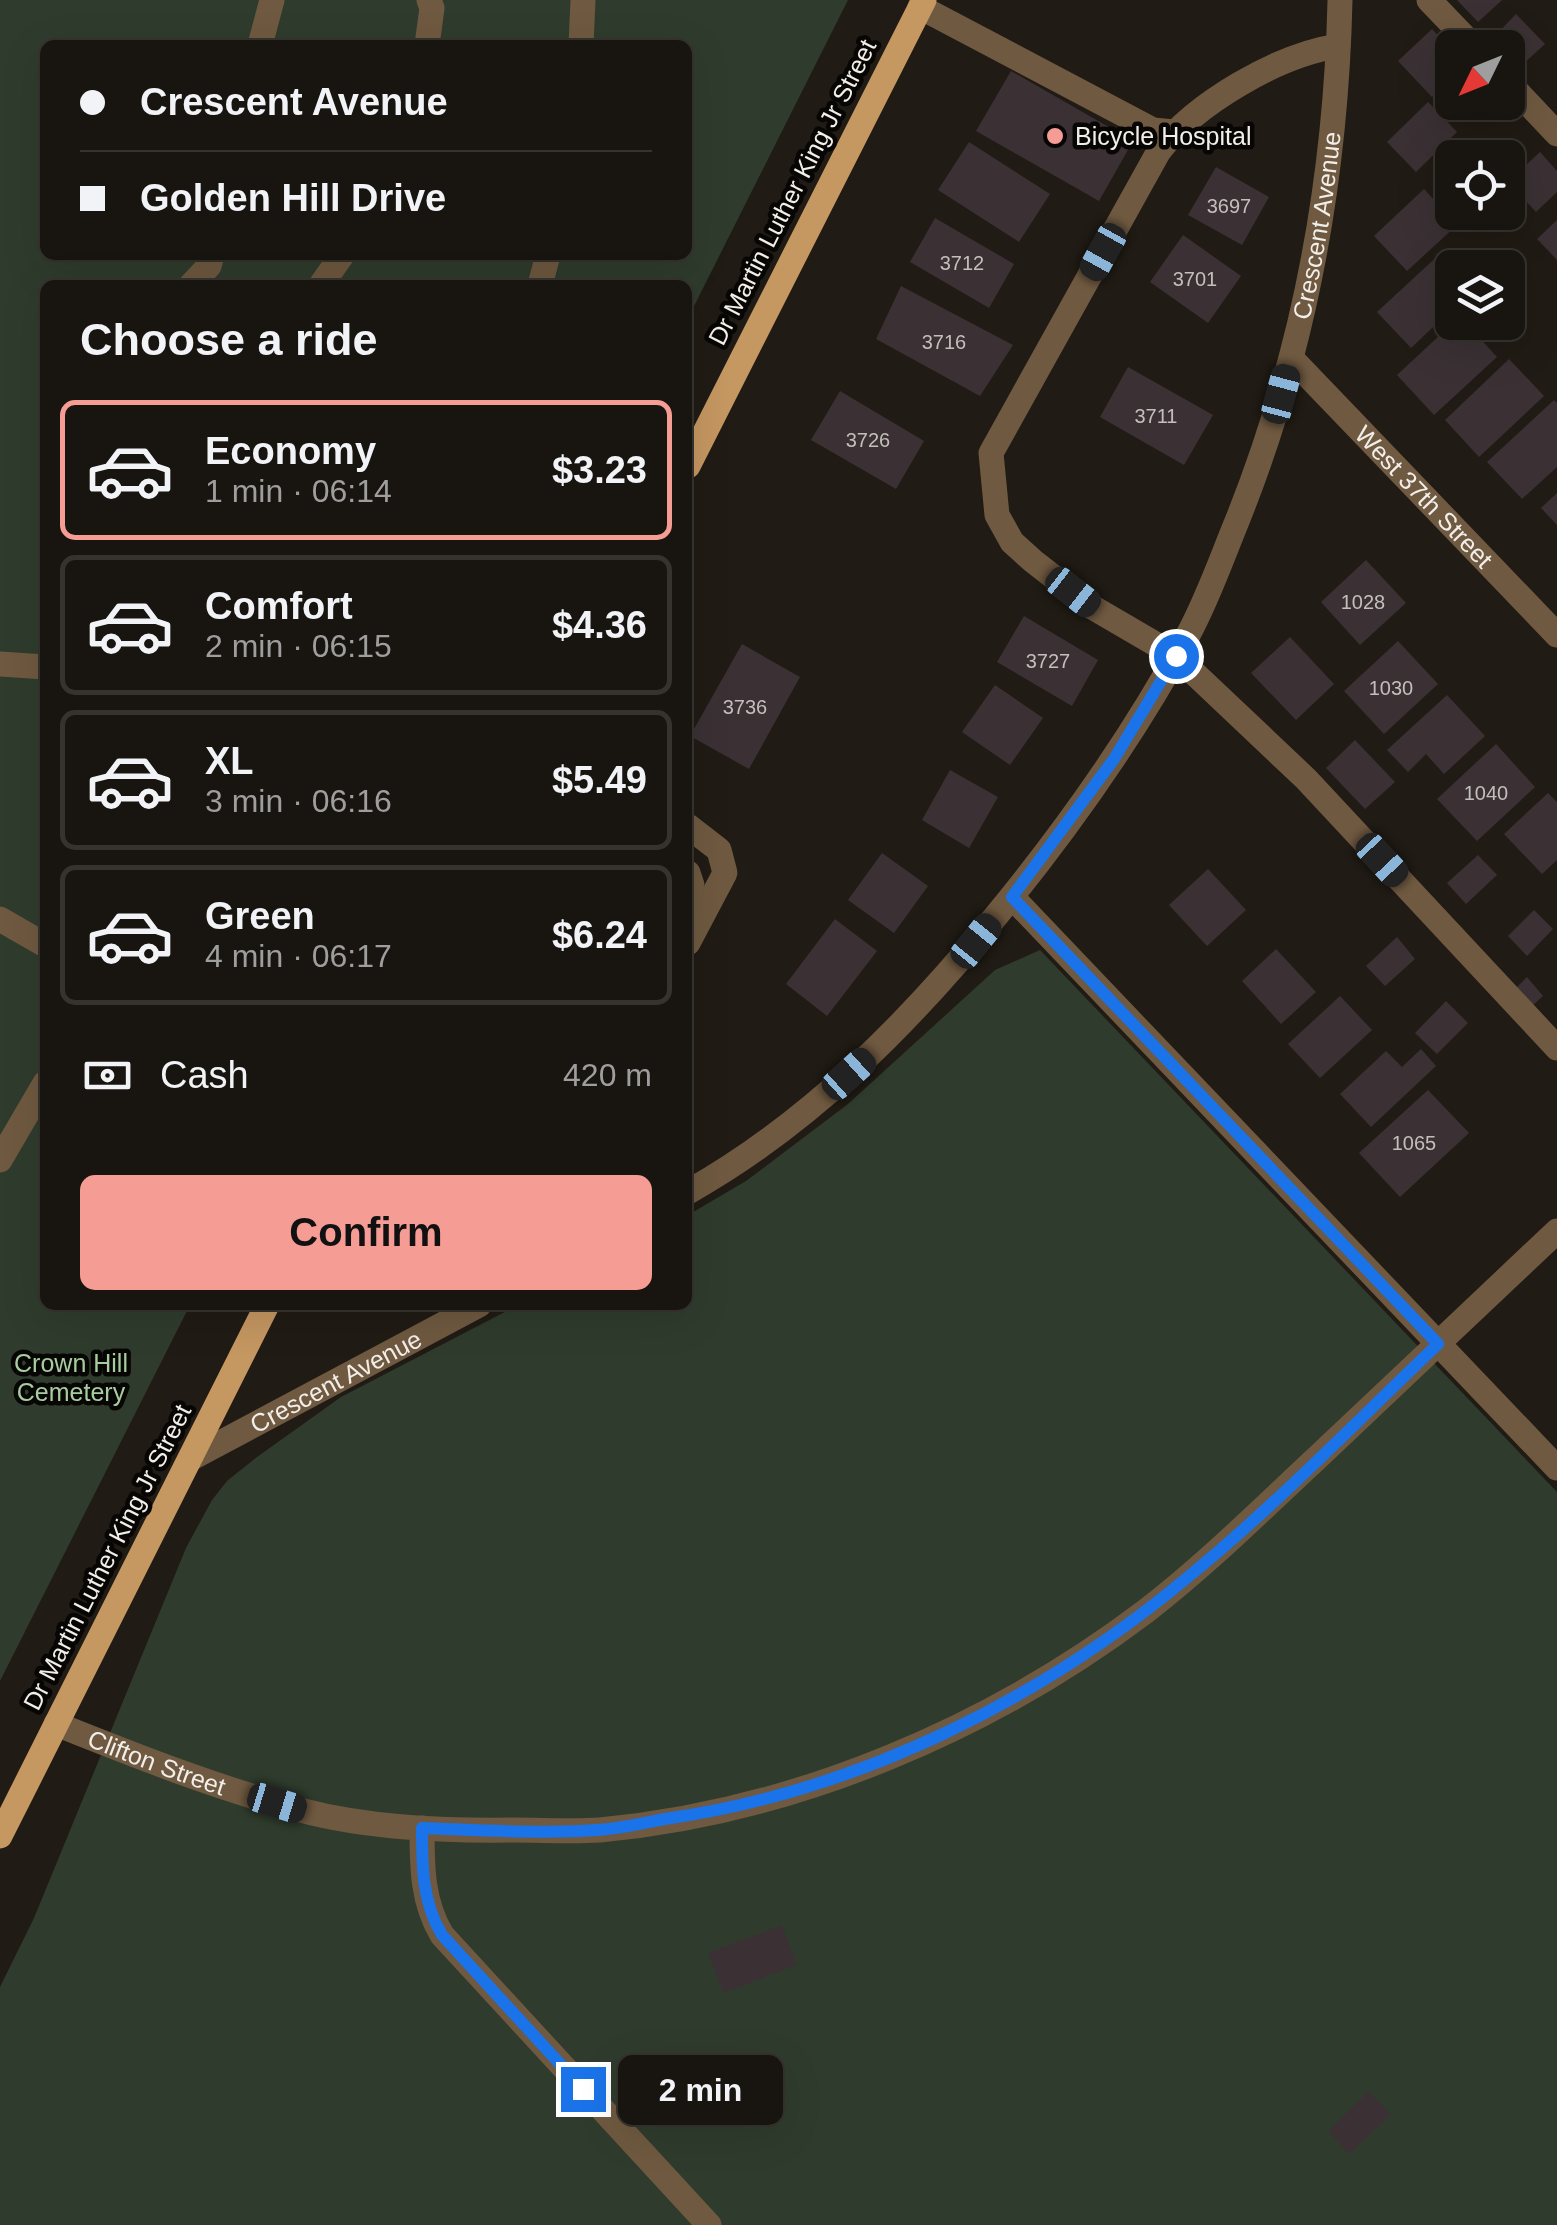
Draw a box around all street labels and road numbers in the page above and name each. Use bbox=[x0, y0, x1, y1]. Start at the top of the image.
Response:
street label: Dr Martin Luther King Jr Street bbox=[703, 35, 881, 349]
street label: Crescent Avenue bbox=[1287, 130, 1346, 322]
street label: West 37th Street bbox=[1350, 420, 1498, 573]
street label: Crescent Avenue bbox=[245, 1324, 426, 1438]
street label: Dr Martin Luther King Jr Street bbox=[18, 1400, 196, 1714]
street label: Clifton Street bbox=[84, 1724, 229, 1801]

